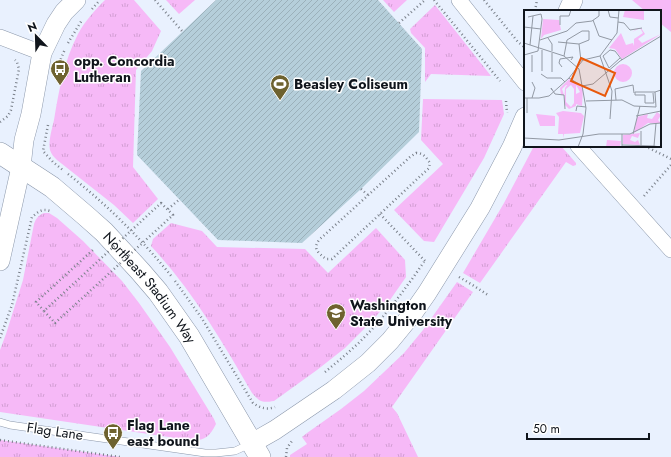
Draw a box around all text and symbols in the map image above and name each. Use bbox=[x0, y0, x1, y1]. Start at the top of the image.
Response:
inset map bbox=[524, 10, 661, 147]
north arrow bbox=[16, 16, 56, 56]
text: N bbox=[25, 18, 39, 36]
place label: opp. Concordia Lutheran bbox=[74, 51, 175, 87]
bus stop icon: opp. Concordia Lutheran bbox=[49, 58, 71, 86]
sports icon: Beasley Coliseum bbox=[269, 73, 291, 101]
place label: Beasley Coliseum bbox=[294, 74, 408, 94]
street label: Northeast Stadium Way bbox=[99, 227, 201, 348]
place label: Washington State University bbox=[350, 295, 453, 331]
school or university icon: Washington State University bbox=[325, 302, 347, 330]
place label: Flag Lane east bound bbox=[127, 415, 199, 451]
scale bar bbox=[527, 415, 649, 441]
street label: Flag Lane bbox=[26, 417, 84, 445]
text: 50 m bbox=[533, 420, 560, 438]
bus stop icon: Flag Lane east bound bbox=[102, 422, 124, 450]

